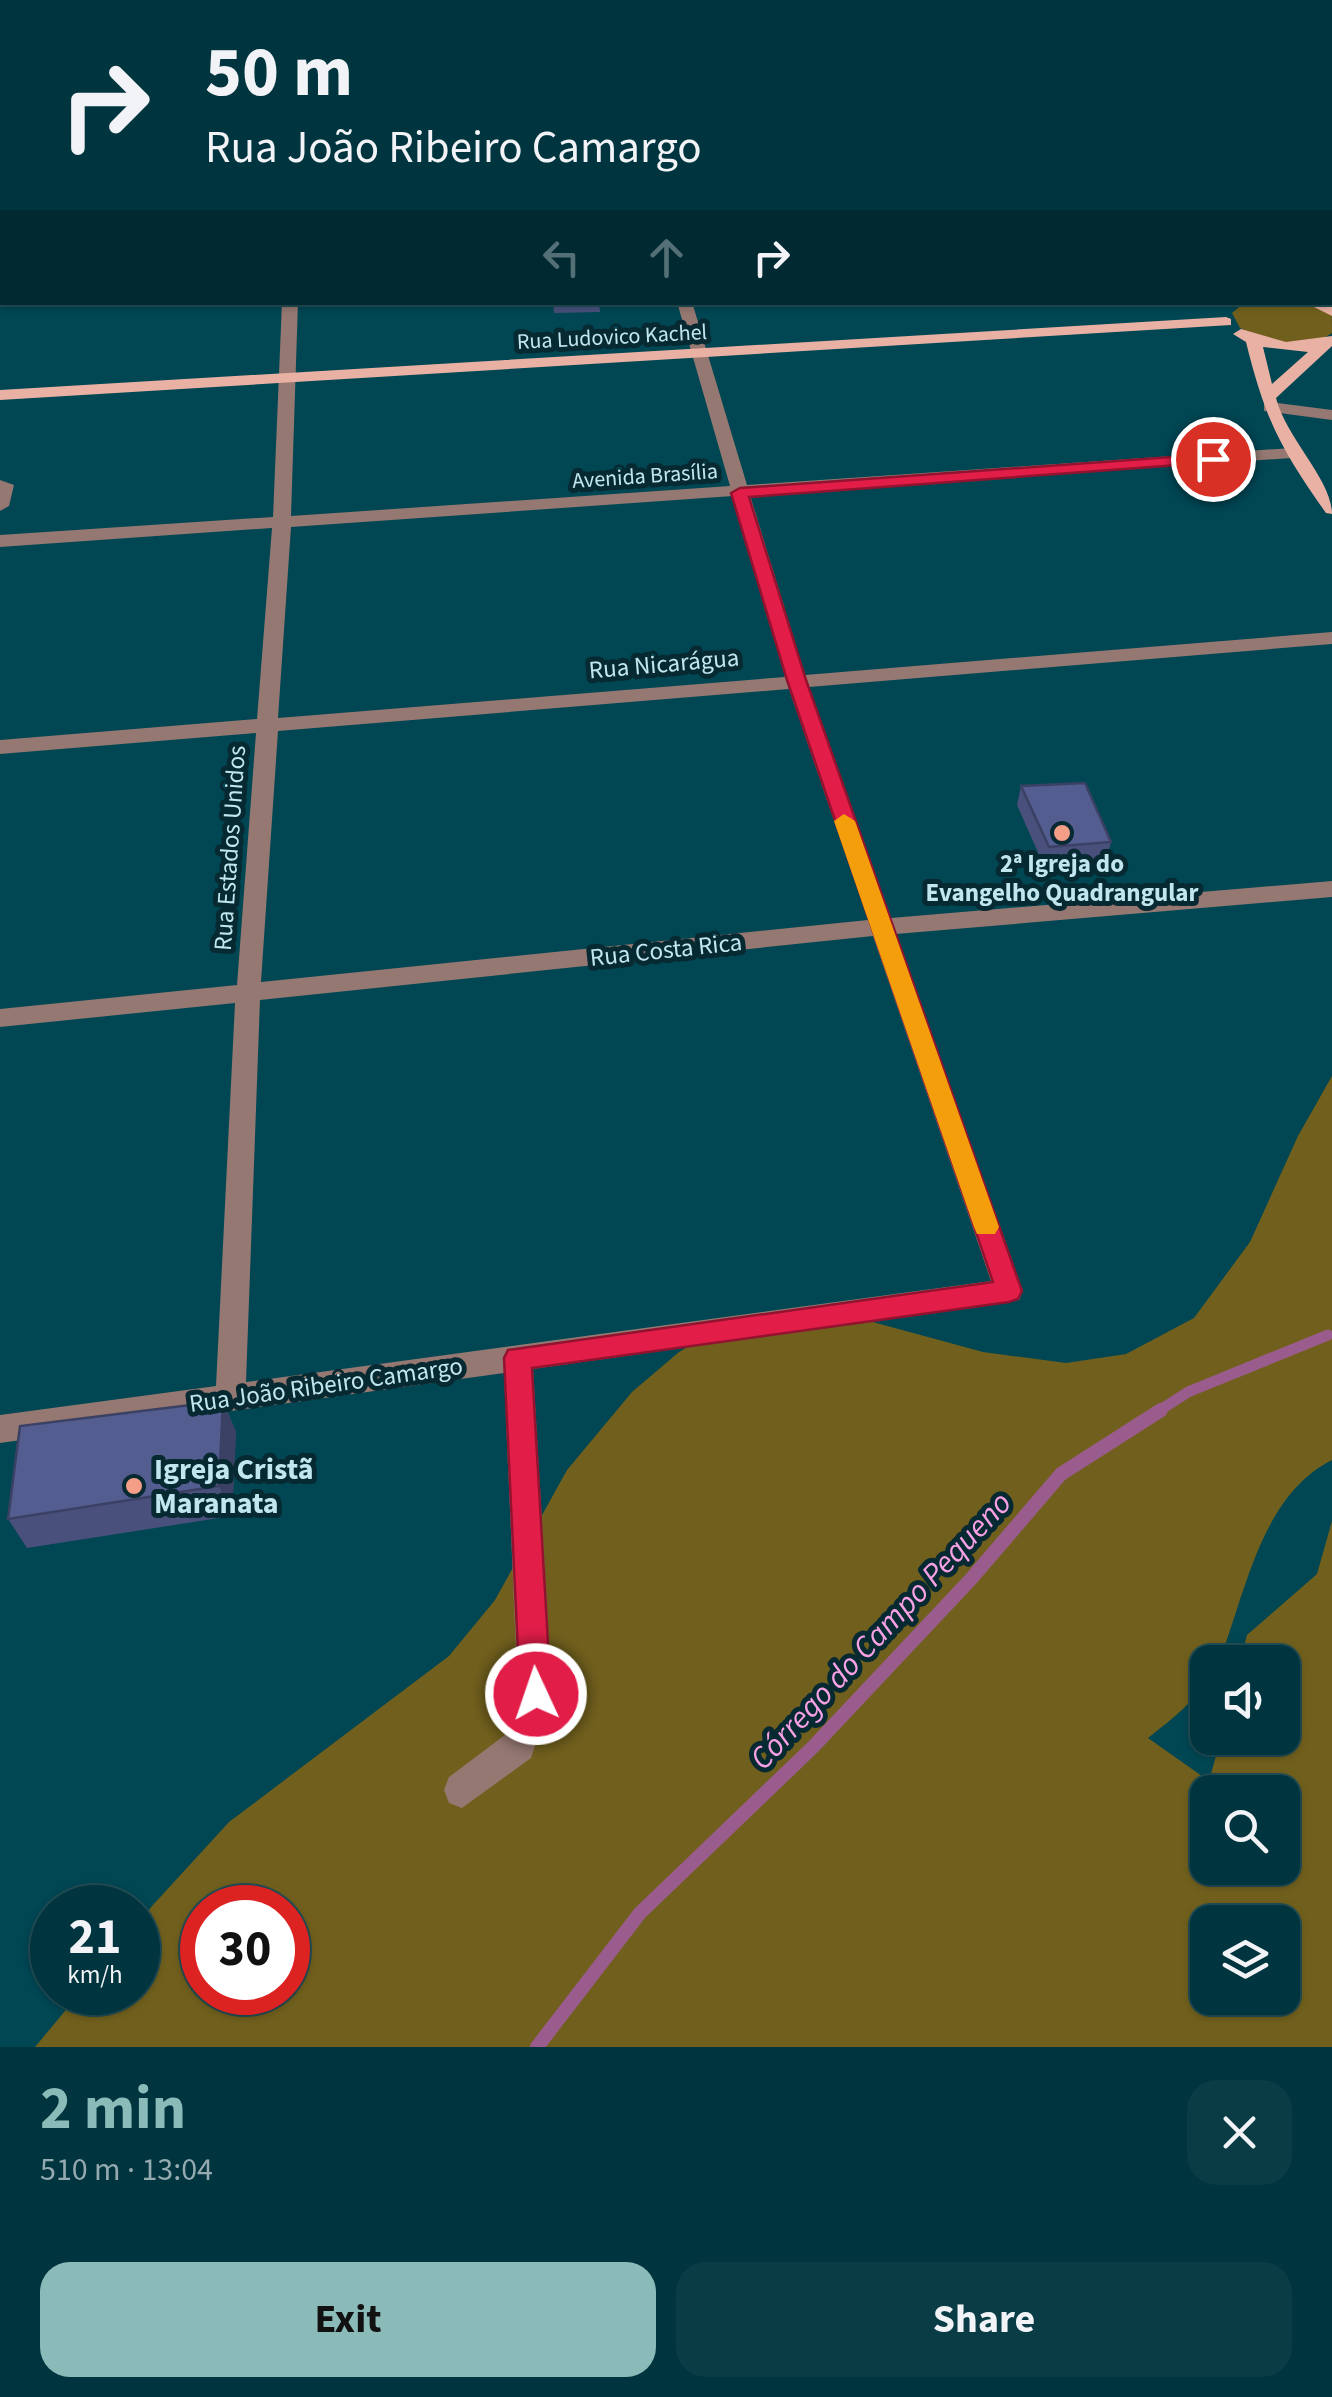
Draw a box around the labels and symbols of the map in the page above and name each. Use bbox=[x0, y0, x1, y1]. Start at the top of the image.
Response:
street label: Rua Ludovico Kachel bbox=[516, 316, 708, 358]
pin bbox=[1171, 417, 1256, 502]
street label: Avenida Brasília bbox=[571, 455, 719, 497]
street label: Rua Nicarágua bbox=[587, 639, 741, 689]
street label: Rua Estados Unidos bbox=[205, 744, 255, 952]
marker: 2ª Igreja do Evangelho Quadrangular bbox=[1051, 822, 1073, 844]
place label: 2ª Igreja do Evangelho Quadrangular bbox=[926, 846, 1199, 911]
street label: Rua Costa Rica bbox=[588, 924, 744, 976]
street label: Rua João Ribeiro Camargo bbox=[187, 1348, 465, 1422]
place label: Igreja Cristã Maranata bbox=[154, 1448, 313, 1525]
marker: Igreja Cristã Maranata bbox=[123, 1475, 145, 1497]
water label: Córrego do Campo Pequeno bbox=[739, 1482, 1023, 1780]
position arrow bbox=[484, 1642, 588, 1746]
speed limit sign: 30 bbox=[180, 1885, 310, 2015]

